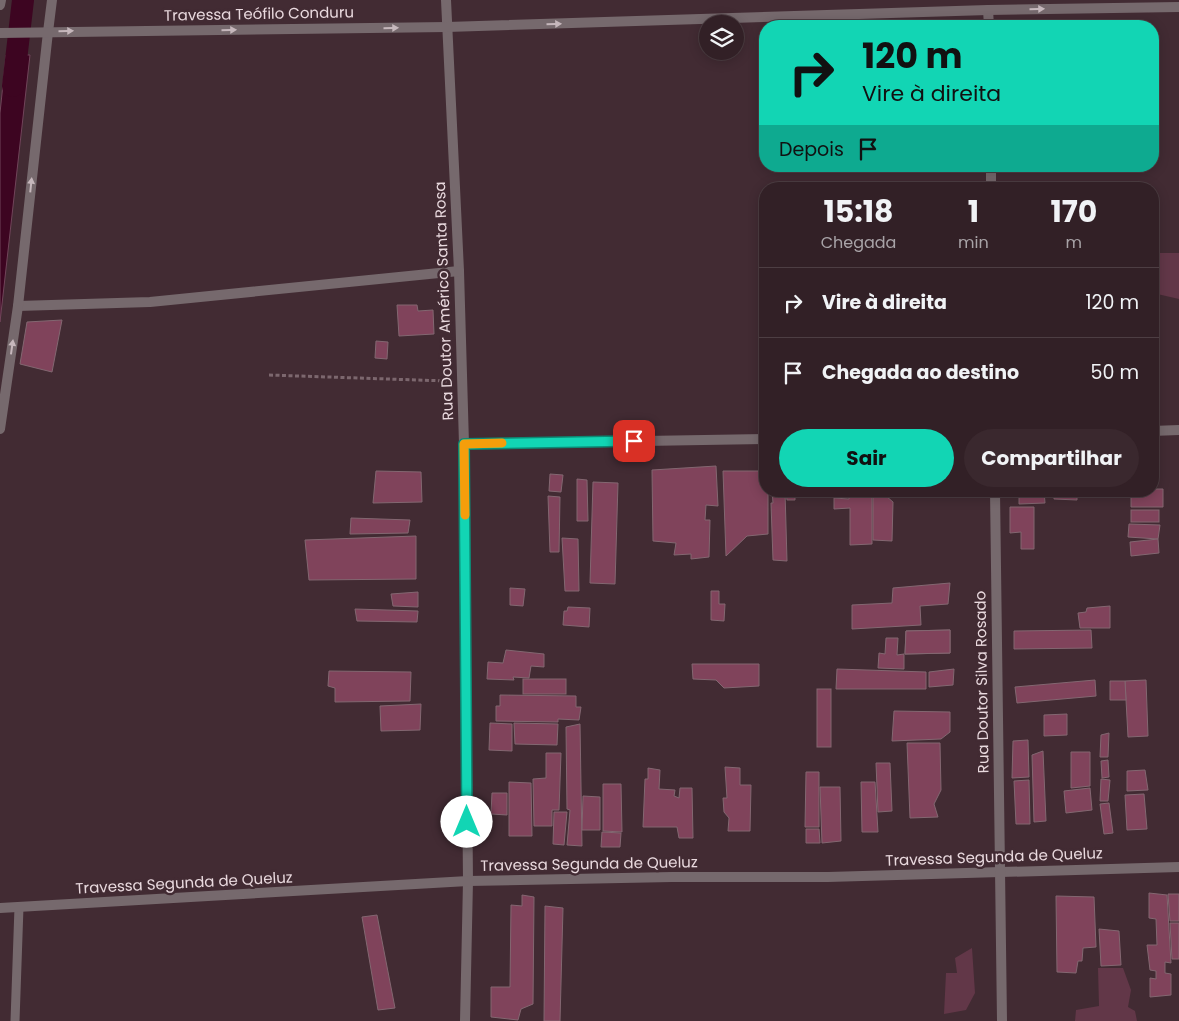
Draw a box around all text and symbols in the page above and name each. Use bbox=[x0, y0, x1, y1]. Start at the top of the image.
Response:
street label: Travessa Teófilo Conduru bbox=[164, 1, 354, 26]
one-way arrow bbox=[1029, 5, 1045, 13]
map controls bbox=[699, 15, 744, 60]
button: layers bbox=[699, 15, 744, 60]
one-way arrow bbox=[546, 20, 562, 28]
one-way arrow bbox=[383, 24, 399, 32]
one-way arrow bbox=[221, 25, 237, 33]
one-way arrow bbox=[58, 27, 74, 35]
text: 120 m bbox=[862, 31, 962, 80]
icon: right bbox=[779, 40, 844, 105]
text: Vire à direita bbox=[862, 78, 1001, 109]
icon: arrive bbox=[854, 135, 882, 163]
text: Depois bbox=[779, 136, 844, 163]
one-way arrow bbox=[27, 177, 35, 193]
street label: Rua Doutor Américo Santa Rosa bbox=[429, 181, 458, 421]
text: 15:18 bbox=[824, 190, 894, 233]
text: 1 bbox=[968, 190, 979, 233]
text: 170 bbox=[1050, 190, 1097, 233]
text: Chegada bbox=[821, 231, 896, 254]
text: min bbox=[958, 231, 989, 254]
text: m bbox=[1066, 231, 1082, 254]
icon: right bbox=[779, 289, 807, 317]
text: Vire à direita bbox=[822, 289, 947, 316]
text: 120 m bbox=[1085, 289, 1139, 316]
one-way arrow bbox=[9, 338, 17, 354]
icon: arrive bbox=[779, 359, 807, 387]
text: Chegada ao destino bbox=[822, 359, 1019, 386]
text: 50 m bbox=[1090, 359, 1139, 386]
pin bbox=[613, 420, 655, 462]
icon: arrive bbox=[620, 427, 648, 455]
button: Sair bbox=[779, 429, 954, 487]
button: Compartilhar bbox=[964, 429, 1139, 487]
street label: Rua Doutor Silva Rosado bbox=[969, 591, 994, 773]
position arrow bbox=[440, 795, 492, 847]
street label: Travessa Segunda de Queluz bbox=[885, 842, 1103, 871]
street label: Travessa Segunda de Queluz bbox=[480, 851, 698, 876]
street label: Travessa Segunda de Queluz bbox=[75, 866, 293, 899]

